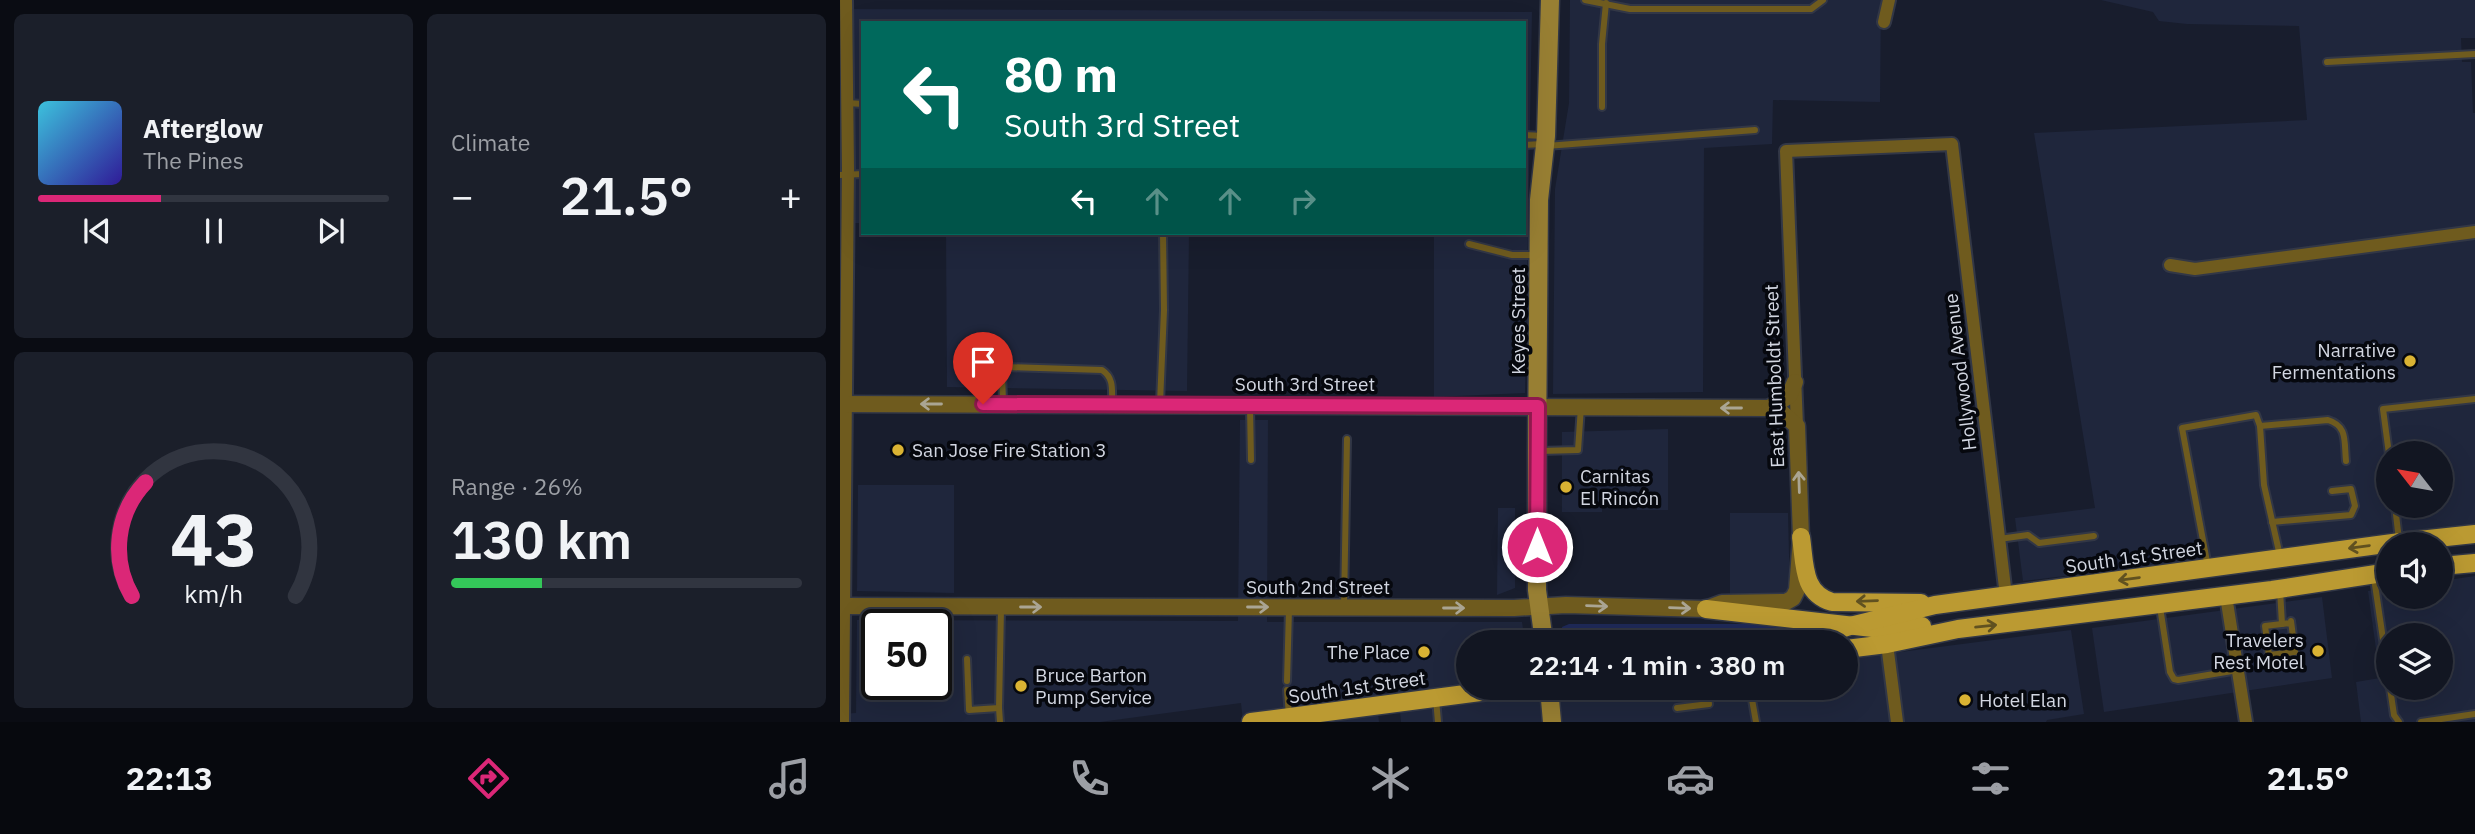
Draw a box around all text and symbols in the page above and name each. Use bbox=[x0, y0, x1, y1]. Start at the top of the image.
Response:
text: 80 m bbox=[1004, 42, 1118, 105]
icon: left bbox=[889, 49, 980, 140]
text: South 3rd Street bbox=[1004, 104, 1240, 146]
text: Afterglow bbox=[143, 111, 263, 145]
text: Climate bbox=[451, 127, 530, 157]
text: The Pines bbox=[143, 145, 244, 175]
text: 21.5° bbox=[560, 162, 693, 229]
text: − bbox=[451, 171, 474, 220]
text: + bbox=[779, 171, 802, 220]
icon: left bbox=[1065, 182, 1103, 220]
icon: ahead bbox=[1138, 182, 1176, 220]
icon: ahead bbox=[1211, 182, 1249, 220]
icon: right bbox=[1284, 182, 1322, 220]
icon: previous bbox=[78, 212, 116, 250]
icon: pause bbox=[195, 212, 233, 250]
icon: next bbox=[312, 212, 350, 250]
street label: Keyes Street bbox=[1506, 267, 1530, 375]
street label: East Humboldt Street bbox=[1759, 284, 1789, 468]
street label: Hollywood Avenue bbox=[1938, 292, 1982, 452]
pin bbox=[953, 332, 1013, 404]
place label: Narrative Fermentations bbox=[2272, 338, 2396, 384]
icon: arrive bbox=[964, 343, 1002, 381]
marker: Narrative Fermentations bbox=[2402, 353, 2418, 369]
street label: South 3rd Street bbox=[1235, 372, 1375, 396]
one-way arrow bbox=[920, 397, 943, 411]
one-way arrow bbox=[1720, 401, 1743, 414]
place label: San Jose Fire Station 3 bbox=[912, 438, 1107, 462]
north arrow bbox=[2376, 441, 2454, 518]
map controls bbox=[2376, 441, 2453, 700]
marker: San Jose Fire Station 3 bbox=[890, 442, 906, 458]
place label: Carnitas El Rincón bbox=[1580, 464, 1659, 510]
one-way arrow bbox=[1793, 470, 1806, 493]
text: Range · 26% bbox=[451, 471, 583, 501]
marker: Carnitas El Rincón bbox=[1558, 479, 1574, 495]
text: 43 bbox=[170, 491, 257, 586]
text: 130 km bbox=[451, 506, 632, 573]
position arrow bbox=[1500, 510, 1574, 584]
button: sound bbox=[2376, 532, 2453, 609]
street label: South 1st Street bbox=[2064, 535, 2204, 579]
one-way arrow bbox=[2348, 541, 2370, 554]
one-way arrow bbox=[2118, 572, 2141, 585]
street label: South 2nd Street bbox=[1246, 575, 1390, 599]
text: km/h bbox=[184, 577, 243, 610]
one-way arrow bbox=[1855, 595, 1878, 608]
one-way arrow bbox=[1585, 599, 1608, 613]
one-way arrow bbox=[1019, 600, 1042, 614]
one-way arrow bbox=[1246, 600, 1269, 614]
one-way arrow bbox=[1442, 601, 1465, 615]
one-way arrow bbox=[1668, 602, 1691, 615]
speed limit sign: 50 bbox=[861, 609, 952, 700]
one-way arrow bbox=[1974, 619, 1997, 632]
button: layers bbox=[2376, 623, 2453, 700]
place label: Travelers Rest Motel bbox=[2213, 628, 2304, 674]
place label: The Place bbox=[1327, 640, 1410, 664]
marker: Travelers Rest Motel bbox=[2310, 643, 2326, 659]
marker: The Place bbox=[1416, 644, 1432, 660]
text: 22:14 · 1 min · 380 m bbox=[1529, 648, 1785, 682]
place label: Bruce Barton Pump Service bbox=[1035, 663, 1152, 709]
street label: South 1st Street bbox=[1287, 665, 1427, 709]
marker: Bruce Barton Pump Service bbox=[1013, 678, 1029, 694]
place label: Hotel Elan bbox=[1979, 688, 2067, 712]
marker: Hotel Elan bbox=[1957, 692, 1973, 708]
icon: directions bbox=[464, 754, 513, 803]
icon: music bbox=[765, 754, 814, 803]
icon: phone bbox=[1065, 754, 1114, 803]
icon: climate bbox=[1366, 754, 1415, 803]
icon: car bbox=[1666, 754, 1715, 803]
icon: filters bbox=[1966, 754, 2015, 803]
text: 22:13 bbox=[126, 757, 213, 799]
text: 21.5° bbox=[2267, 757, 2349, 799]

